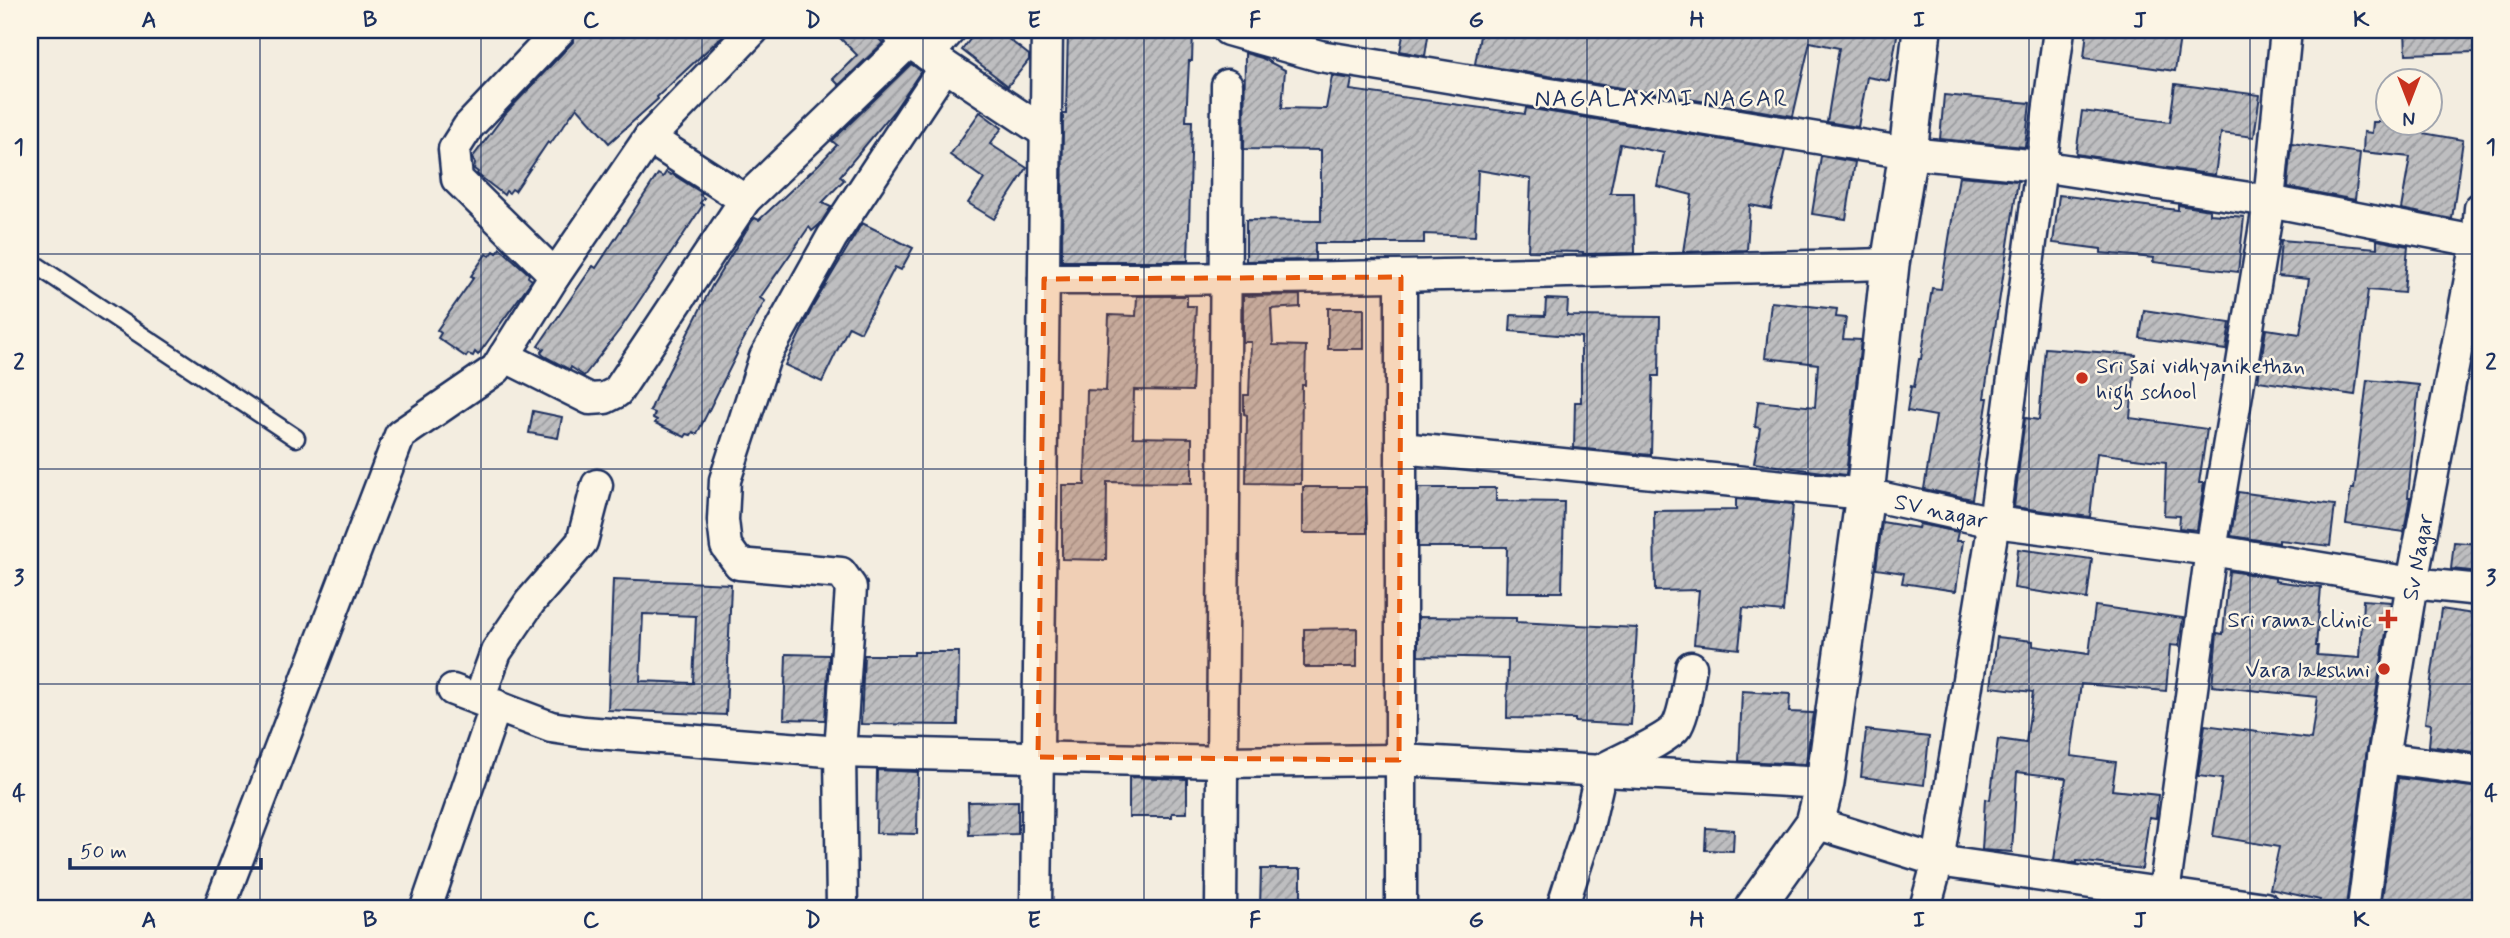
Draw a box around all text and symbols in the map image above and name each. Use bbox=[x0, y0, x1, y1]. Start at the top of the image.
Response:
text: A bbox=[141, 6, 157, 36]
text: B bbox=[363, 6, 378, 36]
text: C bbox=[583, 6, 600, 36]
text: D bbox=[805, 6, 821, 36]
text: E bbox=[1027, 6, 1041, 36]
text: F bbox=[1249, 6, 1261, 36]
text: G bbox=[1468, 6, 1484, 36]
text: H bbox=[1689, 6, 1705, 36]
text: I bbox=[1913, 6, 1925, 36]
text: J bbox=[2133, 6, 2147, 36]
text: K bbox=[2353, 6, 2370, 36]
north arrow bbox=[2374, 66, 2444, 136]
district label: NAGALAXMI NAGAR bbox=[1535, 84, 1789, 115]
text: N bbox=[2403, 105, 2415, 130]
text: 1 bbox=[14, 133, 24, 163]
text: 1 bbox=[2486, 133, 2496, 163]
text: 2 bbox=[13, 348, 25, 378]
text: 2 bbox=[2485, 348, 2497, 378]
place label: Sri sai vidhyanikethan high school bbox=[2096, 352, 2305, 410]
marker: Sri sai vidhyanikethan high school bbox=[2074, 370, 2090, 386]
street label: SV nagar bbox=[1891, 488, 1990, 537]
street label: Sv Nagar bbox=[2396, 511, 2442, 603]
text: 3 bbox=[14, 564, 25, 594]
text: 3 bbox=[2486, 564, 2497, 594]
place label: Sri rama clinic bbox=[2227, 606, 2372, 636]
marker: Sri rama clinic bbox=[2378, 609, 2398, 629]
place label: Vara lakshmi bbox=[2245, 656, 2370, 686]
marker: Vara lakshmi bbox=[2376, 661, 2392, 677]
text: 4 bbox=[12, 779, 26, 809]
text: 4 bbox=[2484, 779, 2498, 809]
scale bar bbox=[70, 826, 261, 870]
text: 50 m bbox=[80, 838, 127, 866]
text: A bbox=[141, 906, 157, 936]
text: B bbox=[363, 906, 378, 936]
text: C bbox=[583, 906, 600, 936]
text: D bbox=[805, 906, 821, 936]
text: E bbox=[1027, 906, 1041, 936]
text: F bbox=[1249, 906, 1261, 936]
text: G bbox=[1468, 906, 1484, 936]
text: H bbox=[1689, 906, 1705, 936]
text: I bbox=[1913, 906, 1925, 936]
text: J bbox=[2133, 906, 2147, 936]
text: K bbox=[2353, 906, 2370, 936]

